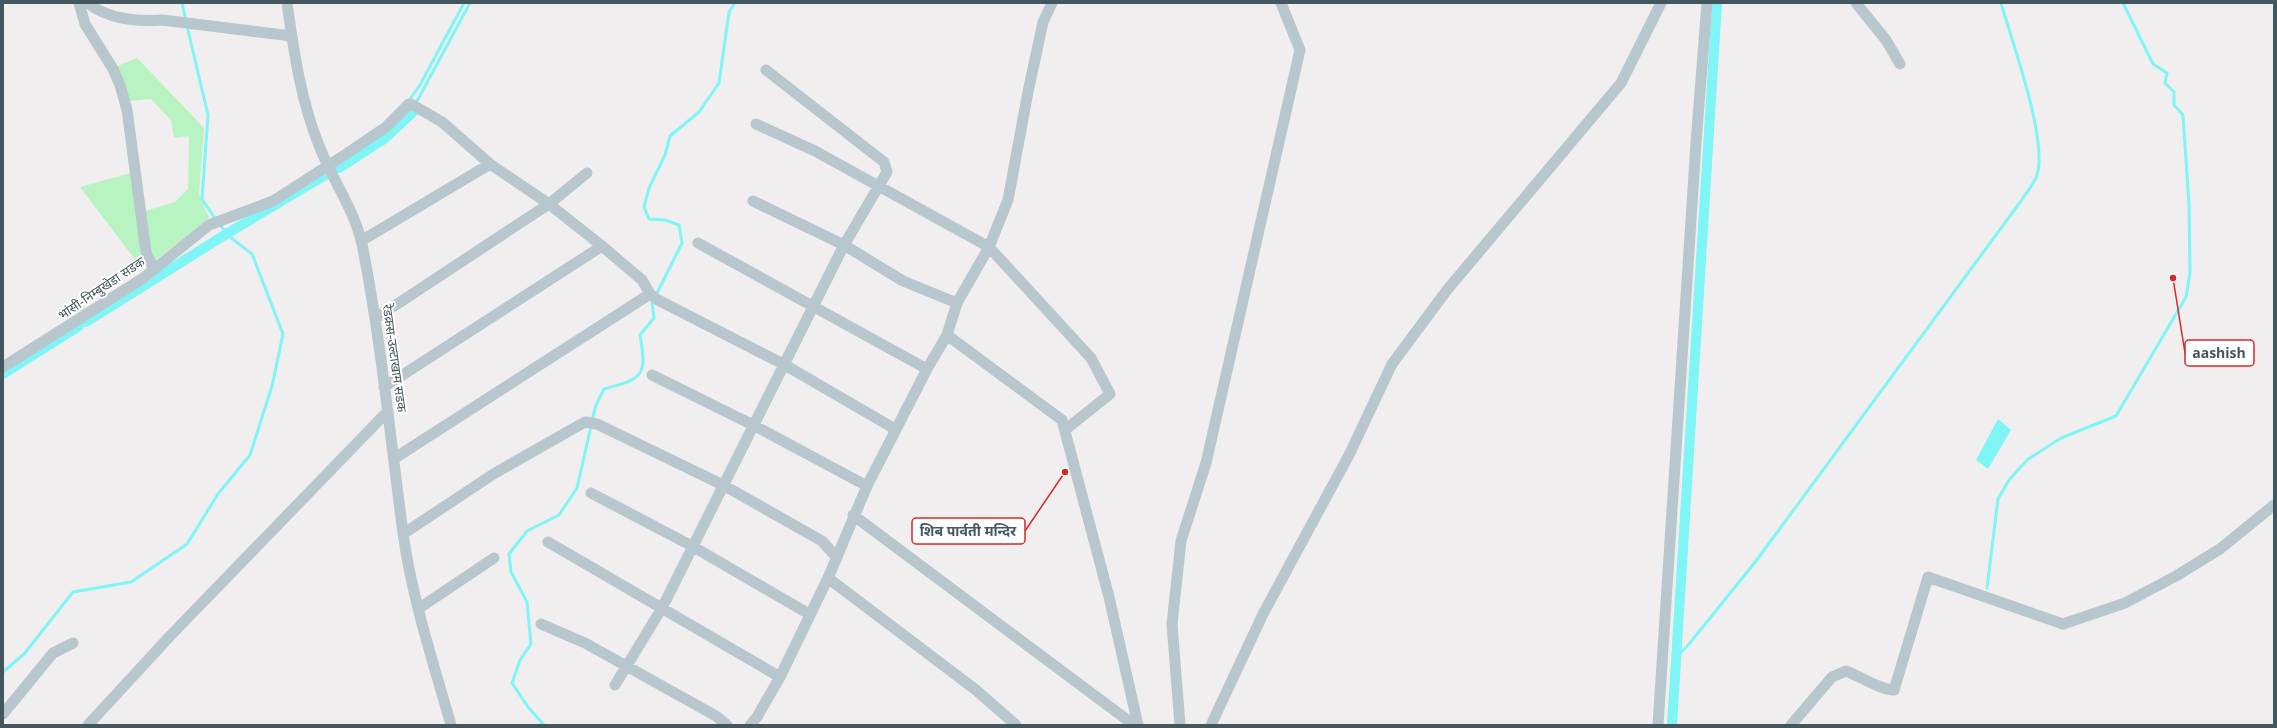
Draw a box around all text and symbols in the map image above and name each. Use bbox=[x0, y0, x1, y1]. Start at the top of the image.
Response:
street label: भांसी-निम्बुखेडा सडक bbox=[54, 252, 149, 324]
street label: रेडक्रस-उल्टाखाम सडक bbox=[378, 302, 412, 414]
callout: aashish bbox=[2185, 340, 2254, 366]
text: aashish bbox=[2192, 343, 2246, 362]
callout: शिब पार्वती मन्दिर bbox=[912, 518, 1025, 544]
text: शिब पार्वती मन्दिर bbox=[920, 521, 1017, 540]

